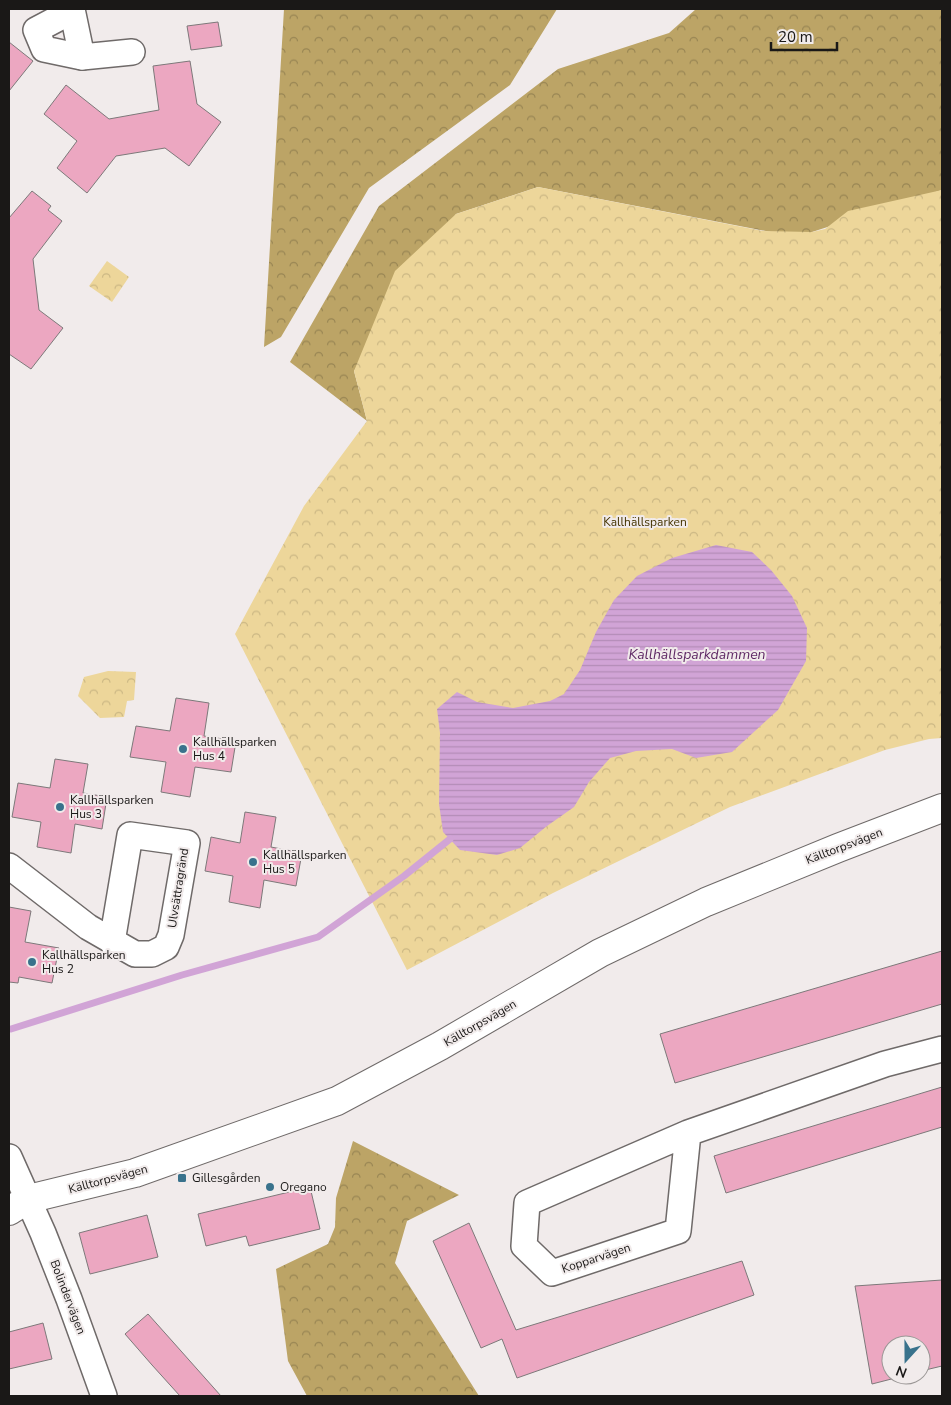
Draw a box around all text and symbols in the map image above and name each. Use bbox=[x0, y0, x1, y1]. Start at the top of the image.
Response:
scale bar bbox=[771, 20, 837, 52]
text: 20 m bbox=[778, 27, 813, 47]
park label: Kallhällsparken bbox=[603, 514, 687, 530]
water label: Kallhällsparkdammen bbox=[628, 645, 766, 664]
place label: Kallhällsparken Hus 4 bbox=[193, 734, 277, 764]
marker: Kallhällsparken Hus 4 bbox=[177, 743, 189, 755]
place label: Kallhällsparken Hus 3 bbox=[70, 792, 154, 822]
marker: Kallhällsparken Hus 3 bbox=[54, 801, 66, 813]
street label: Källtorpsvägen bbox=[803, 824, 885, 868]
street label: Ulvsättragränd bbox=[164, 847, 192, 929]
place label: Kallhällsparken Hus 5 bbox=[263, 847, 347, 877]
marker: Kallhällsparken Hus 5 bbox=[247, 856, 259, 868]
place label: Kallhällsparken Hus 2 bbox=[42, 947, 126, 977]
marker: Kallhällsparken Hus 2 bbox=[26, 956, 38, 968]
street label: Källtorpsvägen bbox=[441, 996, 519, 1050]
street label: Källtorpsvägen bbox=[67, 1161, 149, 1197]
place label: Gillesgården bbox=[192, 1170, 261, 1186]
marker: Gillesgården bbox=[176, 1172, 188, 1184]
place label: Oregano bbox=[280, 1179, 327, 1195]
marker: Oregano bbox=[264, 1181, 276, 1193]
street label: Kopparvägen bbox=[559, 1239, 633, 1277]
street label: Bolindervägen bbox=[46, 1257, 90, 1337]
north arrow bbox=[881, 1335, 931, 1385]
text: N bbox=[893, 1361, 910, 1382]

